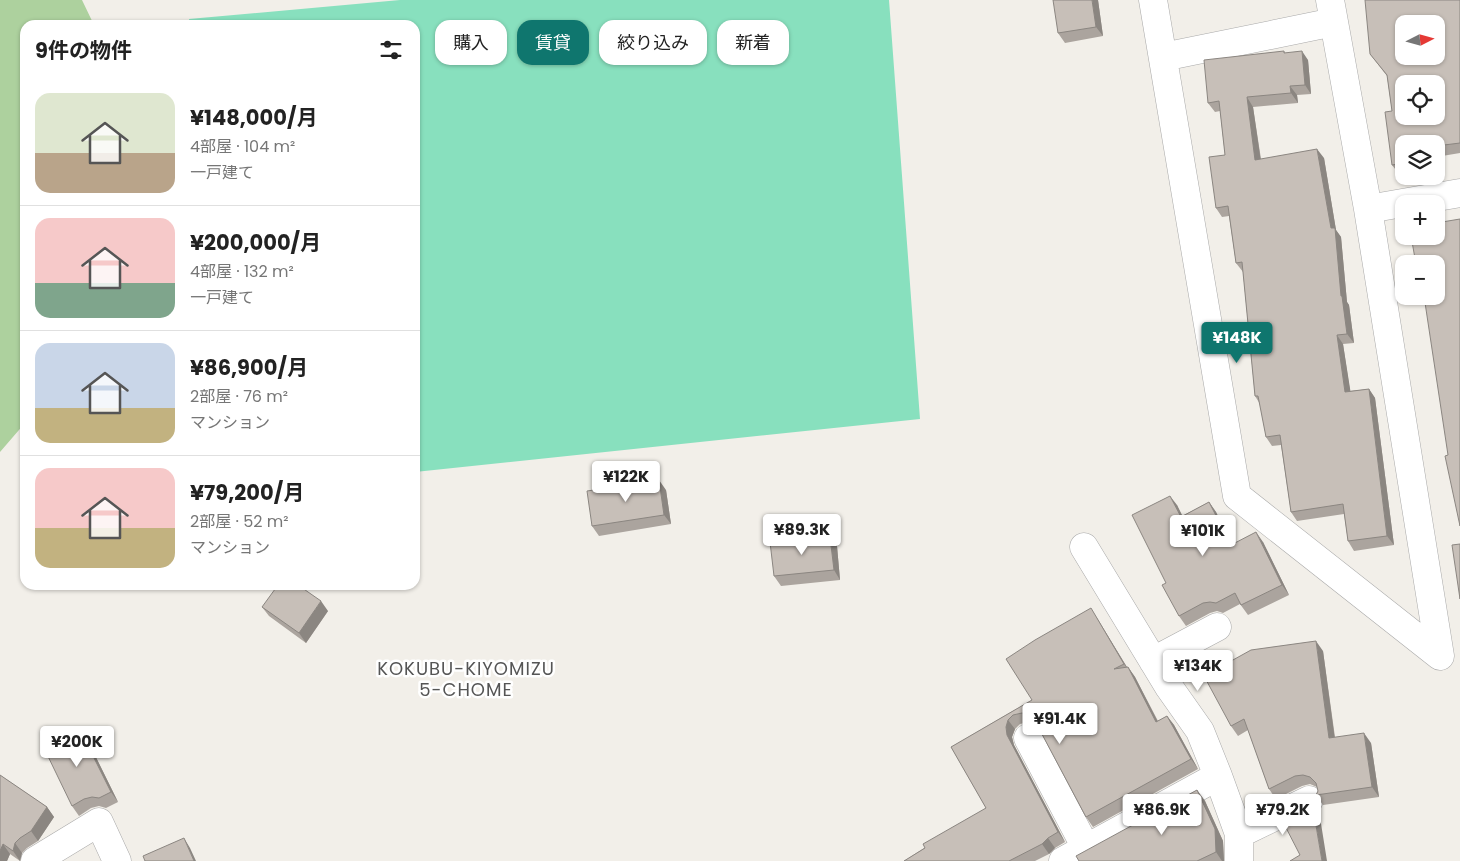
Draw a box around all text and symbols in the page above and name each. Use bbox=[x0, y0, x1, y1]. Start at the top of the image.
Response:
north arrow bbox=[1395, 15, 1445, 65]
map controls bbox=[1395, 15, 1445, 305]
chip: 購入 bbox=[435, 20, 507, 65]
chip: 賃貸 bbox=[517, 20, 589, 65]
chip: 絞り込み bbox=[599, 20, 707, 65]
chip: 新着 bbox=[717, 20, 789, 65]
text: 9件の物件 bbox=[35, 36, 132, 65]
icon: filters bbox=[377, 36, 405, 64]
button: locate bbox=[1395, 75, 1445, 125]
text: ¥148,000/月 bbox=[190, 103, 317, 132]
icon: home bbox=[75, 113, 135, 173]
text: 4部屋 · 104 m² bbox=[190, 135, 295, 158]
button: layers bbox=[1395, 135, 1445, 185]
text: 一戸建て bbox=[190, 161, 254, 184]
button: + bbox=[1395, 195, 1445, 245]
text: ¥200,000/月 bbox=[190, 228, 321, 257]
icon: home bbox=[75, 238, 135, 298]
button: − bbox=[1395, 255, 1445, 305]
text: 4部屋 · 132 m² bbox=[190, 260, 294, 283]
text: 一戸建て bbox=[190, 286, 254, 309]
pin: ¥148K bbox=[1202, 322, 1272, 364]
text: ¥148K bbox=[1212, 326, 1262, 349]
text: ¥86,900/月 bbox=[190, 353, 308, 382]
icon: home bbox=[75, 363, 135, 423]
text: 2部屋 · 76 m² bbox=[190, 385, 288, 408]
text: マンション bbox=[190, 411, 270, 434]
pin: ¥122K bbox=[591, 460, 661, 503]
text: ¥122K bbox=[603, 465, 649, 488]
text: ¥79,200/月 bbox=[190, 478, 304, 507]
icon: home bbox=[75, 488, 135, 548]
text: 2部屋 · 52 m² bbox=[190, 510, 288, 533]
pin: ¥89.3K bbox=[761, 514, 843, 556]
pin: ¥101K bbox=[1168, 514, 1238, 557]
text: ¥89.3K bbox=[774, 518, 830, 541]
text: ¥101K bbox=[1181, 519, 1225, 542]
text: マンション bbox=[190, 536, 270, 559]
pin: ¥134K bbox=[1163, 650, 1233, 692]
text: ¥134K bbox=[1174, 654, 1222, 677]
district label: KOKUBU-KIYOMIZU 5-CHOME bbox=[377, 656, 555, 702]
pin: ¥91.4K bbox=[1019, 702, 1101, 745]
text: ¥91.4K bbox=[1033, 707, 1087, 730]
pin: ¥200K bbox=[42, 726, 112, 768]
text: ¥200K bbox=[51, 730, 103, 753]
pin: ¥86.9K bbox=[1121, 794, 1203, 836]
pin: ¥79.2K bbox=[1242, 794, 1324, 836]
text: ¥86.9K bbox=[1134, 798, 1190, 821]
text: ¥79.2K bbox=[1256, 798, 1310, 821]

